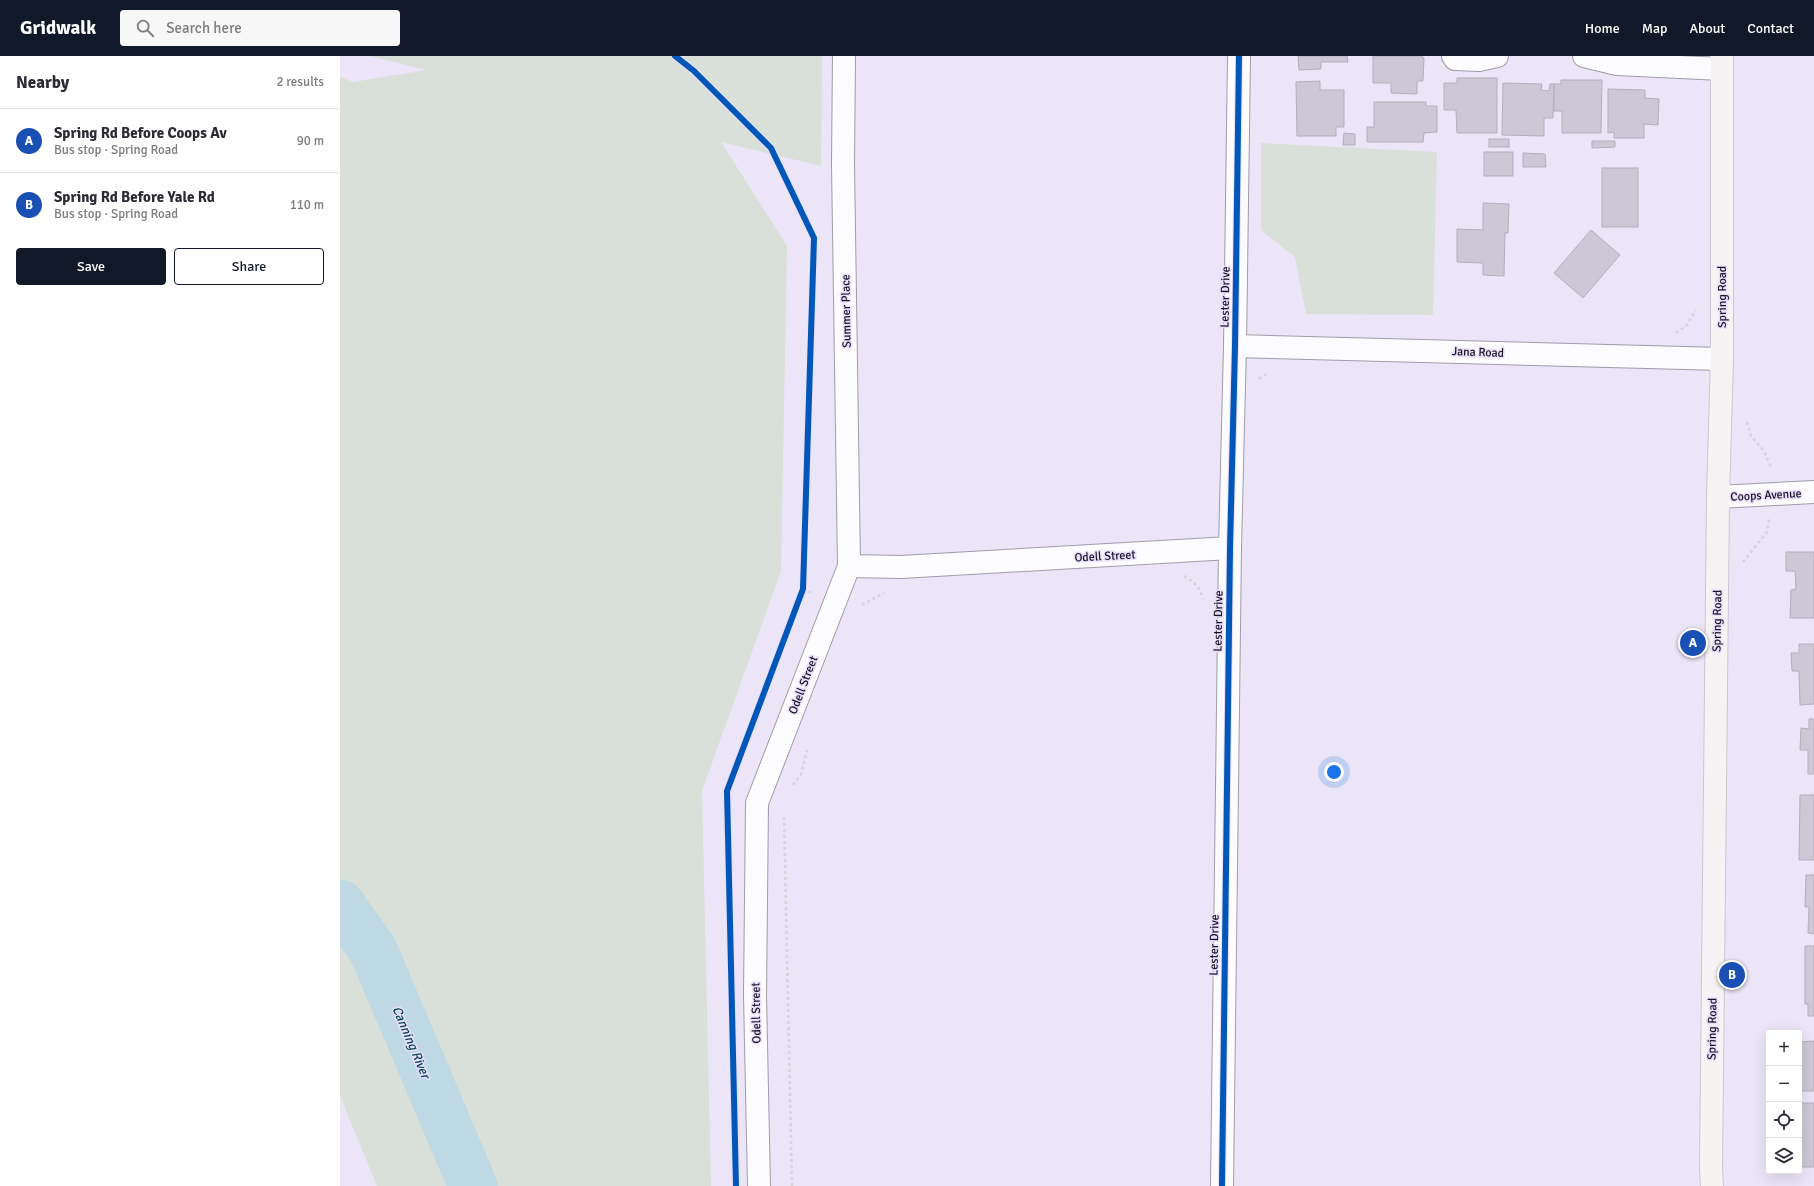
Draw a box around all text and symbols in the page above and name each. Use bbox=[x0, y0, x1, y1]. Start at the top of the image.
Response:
search box bbox=[120, 10, 400, 46]
text: Gridwalk bbox=[20, 16, 96, 40]
icon: search bbox=[134, 17, 156, 39]
text: Search here bbox=[166, 19, 242, 37]
text: Home bbox=[1585, 20, 1620, 37]
text: Map bbox=[1642, 20, 1667, 37]
text: About bbox=[1689, 20, 1725, 37]
text: Contact bbox=[1747, 20, 1794, 37]
text: Nearby bbox=[16, 72, 69, 93]
text: 2 results bbox=[276, 74, 324, 90]
text: Spring Rd Before Coops Av bbox=[54, 124, 227, 142]
text: A bbox=[25, 133, 33, 149]
text: 90 m bbox=[297, 133, 324, 149]
text: Bus stop · Spring Road bbox=[54, 142, 178, 158]
text: Spring Rd Before Yale Rd bbox=[54, 188, 215, 206]
text: B bbox=[25, 197, 33, 213]
text: 110 m bbox=[290, 197, 324, 213]
text: Bus stop · Spring Road bbox=[54, 206, 178, 222]
button: Save bbox=[16, 248, 166, 285]
button: Share bbox=[174, 248, 324, 285]
street label: Lester Drive bbox=[1217, 266, 1234, 328]
street label: Spring Road bbox=[1715, 266, 1730, 328]
street label: Summer Place bbox=[838, 274, 855, 348]
street label: Jana Road bbox=[1452, 344, 1504, 361]
street label: Coops Avenue bbox=[1730, 486, 1802, 505]
street label: Odell Street bbox=[1074, 547, 1136, 566]
street label: Lester Drive bbox=[1210, 590, 1227, 652]
street label: Spring Road bbox=[1709, 590, 1726, 652]
pin: A bbox=[1680, 628, 1706, 658]
street label: Odell Street bbox=[786, 654, 821, 716]
your location bbox=[1324, 762, 1344, 782]
street label: Lester Drive bbox=[1206, 914, 1223, 976]
pin: B bbox=[1719, 960, 1745, 990]
street label: Odell Street bbox=[748, 982, 765, 1044]
street label: Spring Road bbox=[1704, 998, 1721, 1060]
water label: Canning River bbox=[389, 1004, 434, 1083]
map controls bbox=[1766, 1030, 1802, 1174]
button: + bbox=[1766, 1030, 1802, 1066]
button: − bbox=[1766, 1066, 1802, 1102]
button: locate bbox=[1766, 1102, 1802, 1138]
button: layers bbox=[1766, 1138, 1802, 1174]

